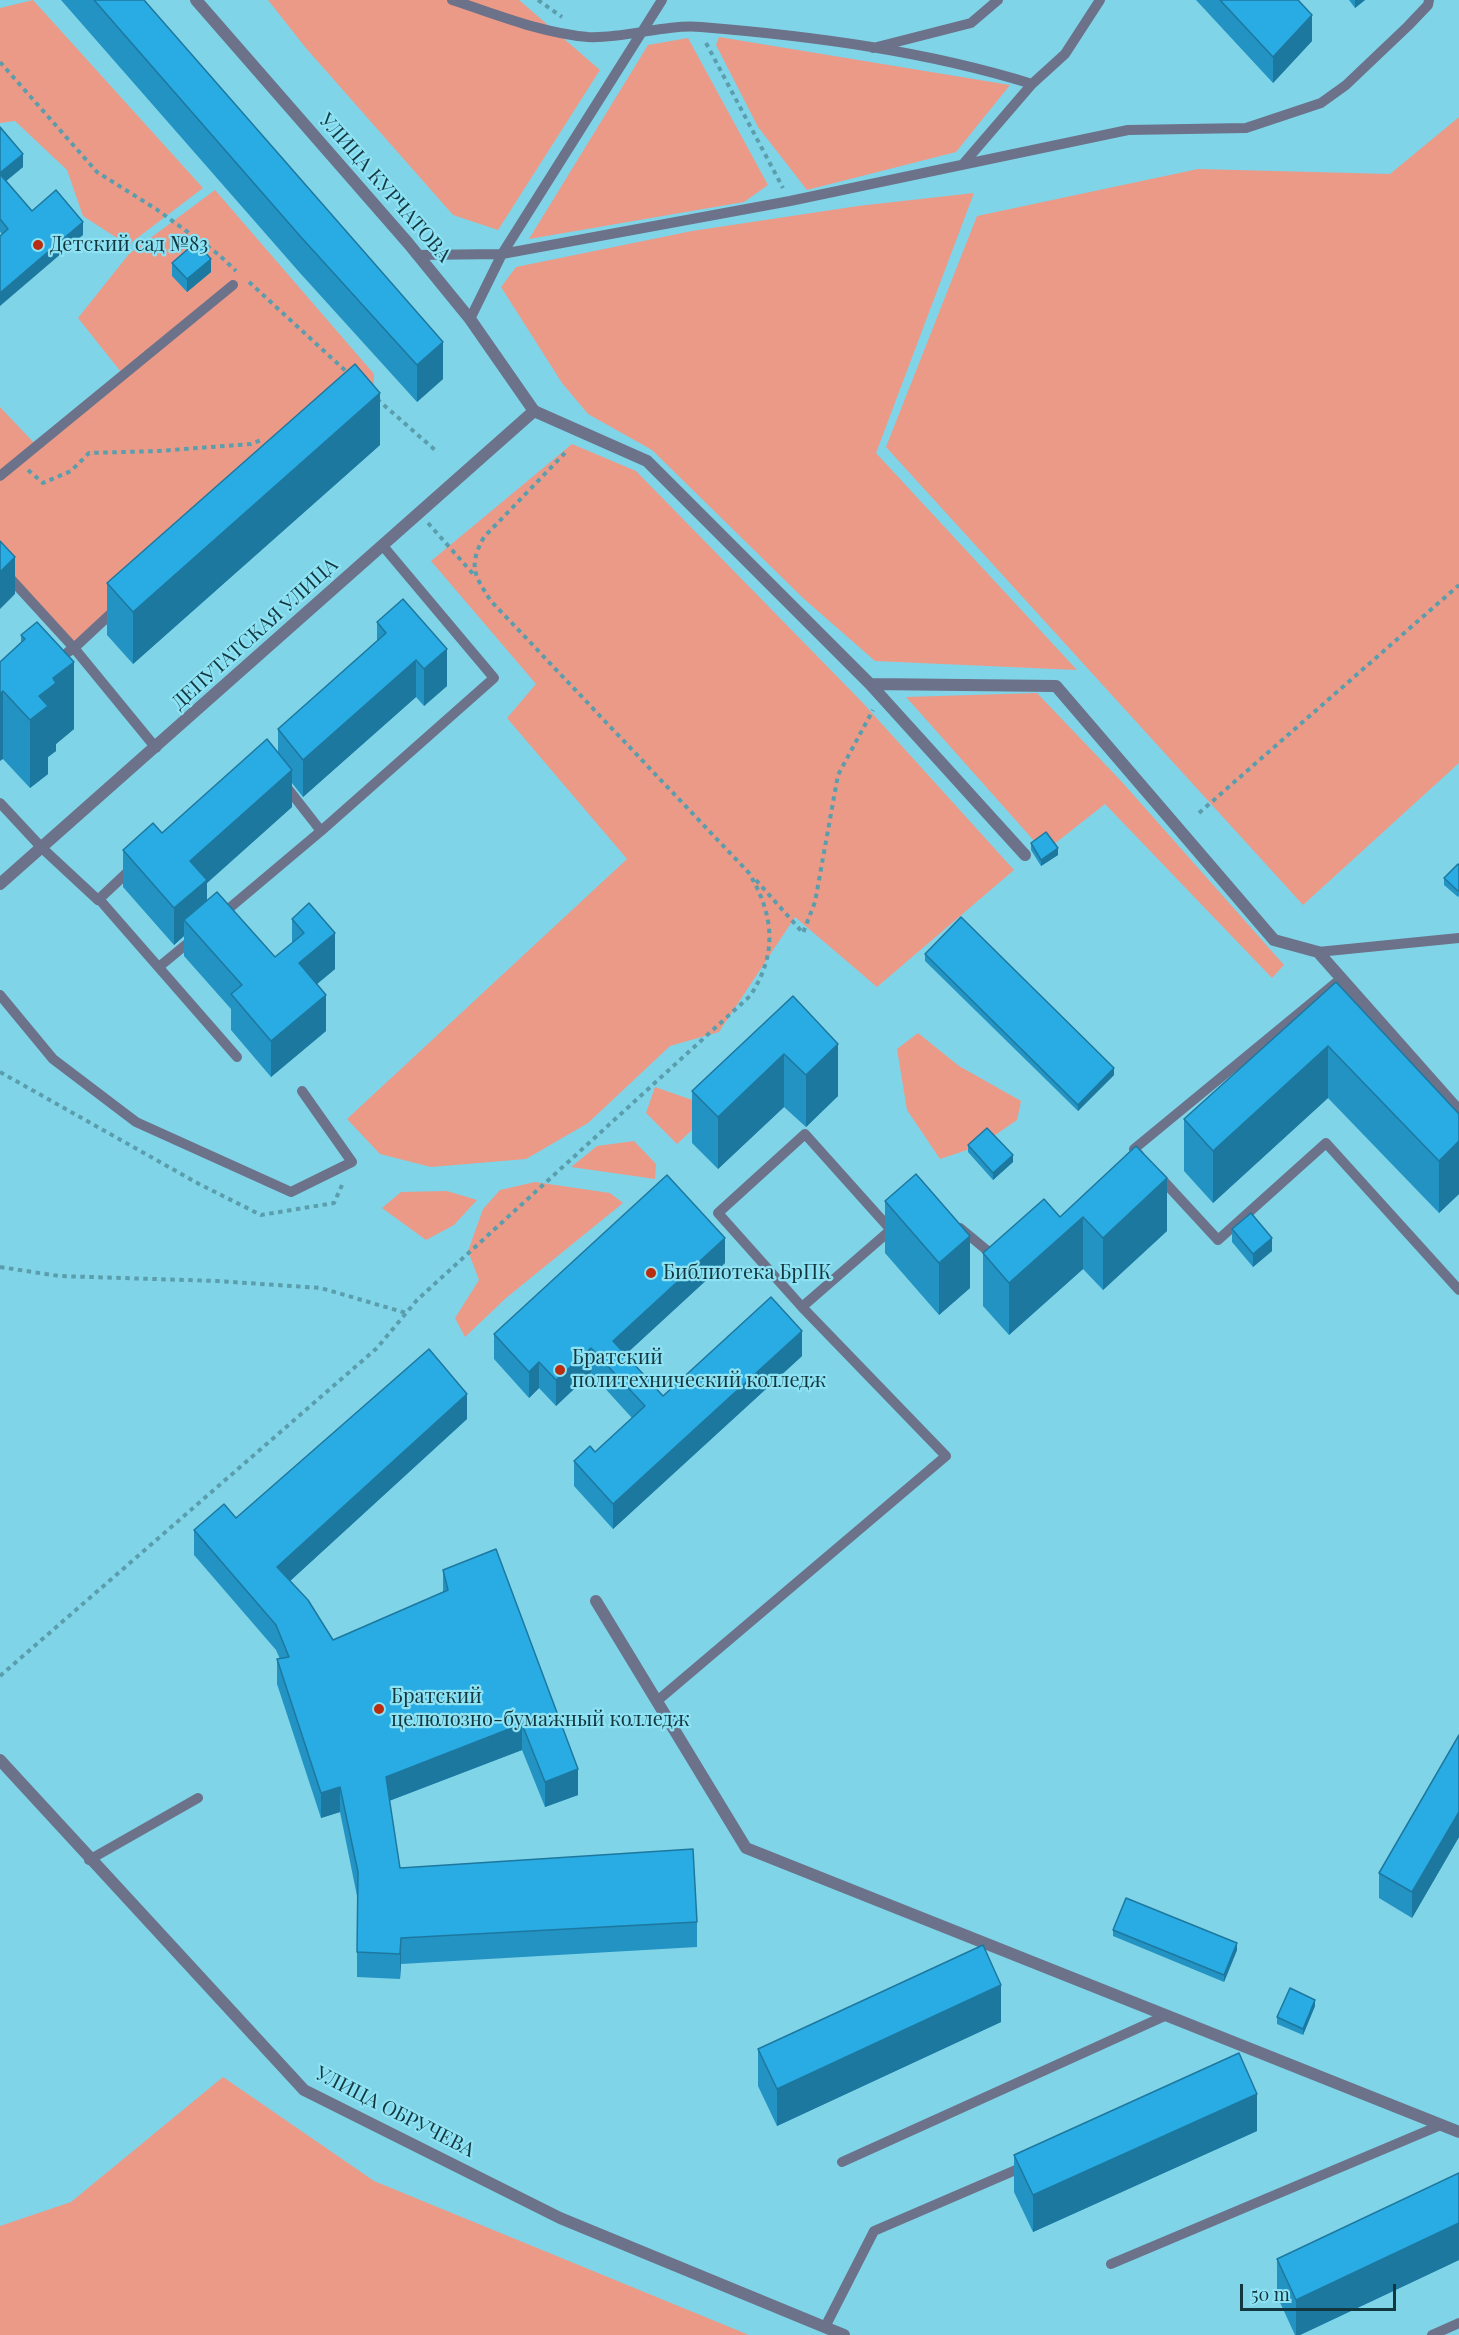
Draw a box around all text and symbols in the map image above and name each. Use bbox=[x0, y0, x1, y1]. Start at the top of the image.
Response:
street label: УЛИЦА КУРЧАТОВА bbox=[314, 109, 456, 267]
place label: Детский сад №83 bbox=[50, 233, 208, 257]
marker: Детский сад №83 bbox=[31, 238, 45, 252]
street label: ДЕПУТАТСКАЯ УЛИЦА bbox=[167, 553, 343, 715]
place label: Библиотека БрПК bbox=[663, 1261, 832, 1285]
marker: Библиотека БрПК bbox=[644, 1266, 658, 1280]
place label: Братский политехнический колледж bbox=[572, 1346, 826, 1393]
marker: Братский политехнический колледж bbox=[553, 1363, 567, 1377]
place label: Братский целюлозно-бумажный колледж bbox=[391, 1685, 690, 1732]
marker: Братский целюлозно-бумажный колледж bbox=[372, 1702, 386, 1716]
street label: УЛИЦА ОБРУЧЕВА bbox=[311, 2061, 479, 2163]
scale bar bbox=[1243, 2272, 1399, 2310]
text: 50 m bbox=[1251, 2282, 1290, 2306]

